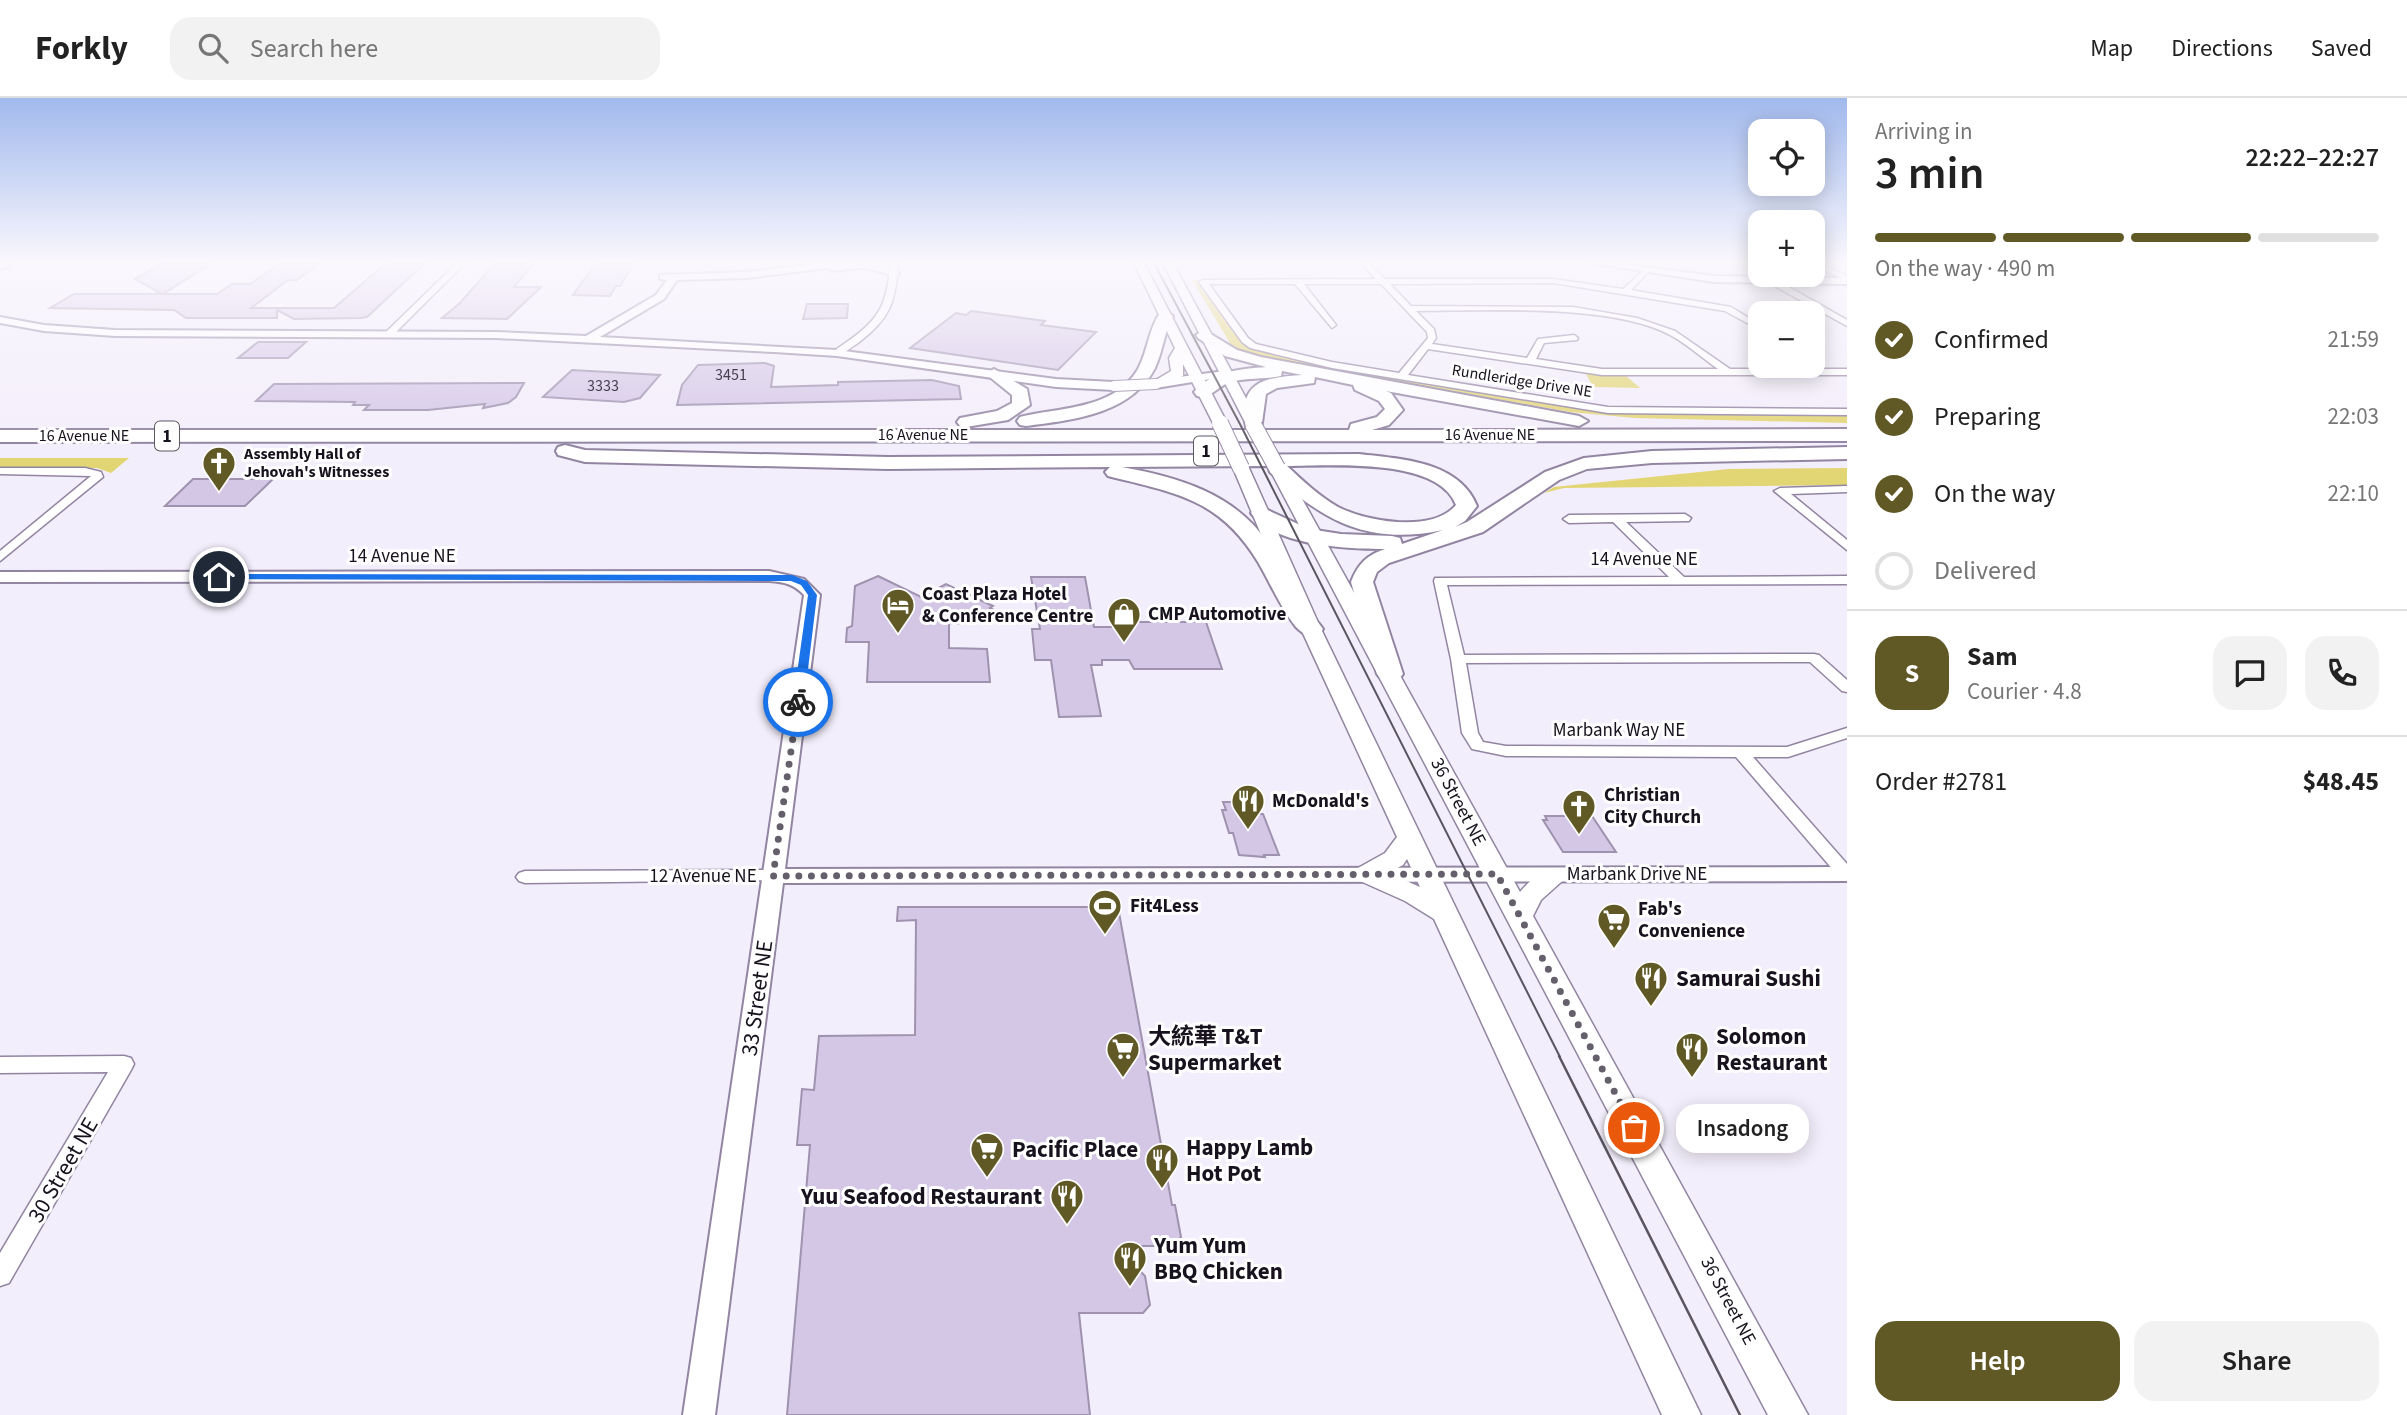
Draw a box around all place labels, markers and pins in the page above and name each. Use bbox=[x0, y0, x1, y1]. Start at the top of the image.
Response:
place label: Assembly Hall of Jehovah's Witnesses bbox=[243, 443, 389, 483]
church icon: Assembly Hall of Jehovah's Witnesses bbox=[200, 444, 238, 493]
pin bbox=[189, 547, 249, 607]
place label: Coast Plaza Hotel & Conference Centre bbox=[922, 581, 1094, 630]
hotel icon: Coast Plaza Hotel & Conference Centre bbox=[879, 586, 917, 635]
shop icon: CMP Automotive bbox=[1105, 595, 1143, 644]
place label: CMP Automotive bbox=[1148, 601, 1286, 628]
restaurant icon: McDonald's bbox=[1229, 782, 1267, 831]
place label: Christian City Church bbox=[1604, 782, 1701, 831]
church icon: Christian City Church bbox=[1560, 787, 1598, 836]
place label: McDonald's bbox=[1272, 788, 1369, 815]
sports icon: Fit4Less bbox=[1086, 887, 1124, 936]
place label: Fit4Less bbox=[1130, 893, 1199, 920]
place label: Fab's Convenience bbox=[1638, 896, 1745, 945]
supermarket icon: Fab's Convenience bbox=[1595, 901, 1633, 950]
restaurant icon: Samurai Sushi bbox=[1632, 959, 1670, 1008]
place label: Samurai Sushi bbox=[1676, 962, 1821, 995]
place label: 大統華 T&T Supermarket bbox=[1148, 1020, 1282, 1079]
place label: Solomon Restaurant bbox=[1716, 1020, 1828, 1079]
supermarket icon: 大統華 T&T Supermarket bbox=[1104, 1030, 1142, 1079]
restaurant icon: Solomon Restaurant bbox=[1673, 1030, 1711, 1079]
pin bbox=[1604, 1098, 1664, 1158]
callout: Insadong bbox=[1676, 1104, 1809, 1152]
supermarket icon: Pacific Place bbox=[968, 1130, 1006, 1179]
place label: Happy Lamb Hot Pot bbox=[1186, 1131, 1313, 1190]
place label: Pacific Place bbox=[1012, 1133, 1138, 1166]
restaurant icon: Happy Lamb Hot Pot bbox=[1143, 1141, 1181, 1190]
restaurant icon: Yuu Seafood Restaurant bbox=[1048, 1177, 1086, 1226]
place label: Yuu Seafood Restaurant bbox=[800, 1180, 1042, 1213]
place label: Yum Yum BBQ Chicken bbox=[1153, 1229, 1283, 1288]
restaurant icon: Yum Yum BBQ Chicken bbox=[1111, 1239, 1149, 1288]

